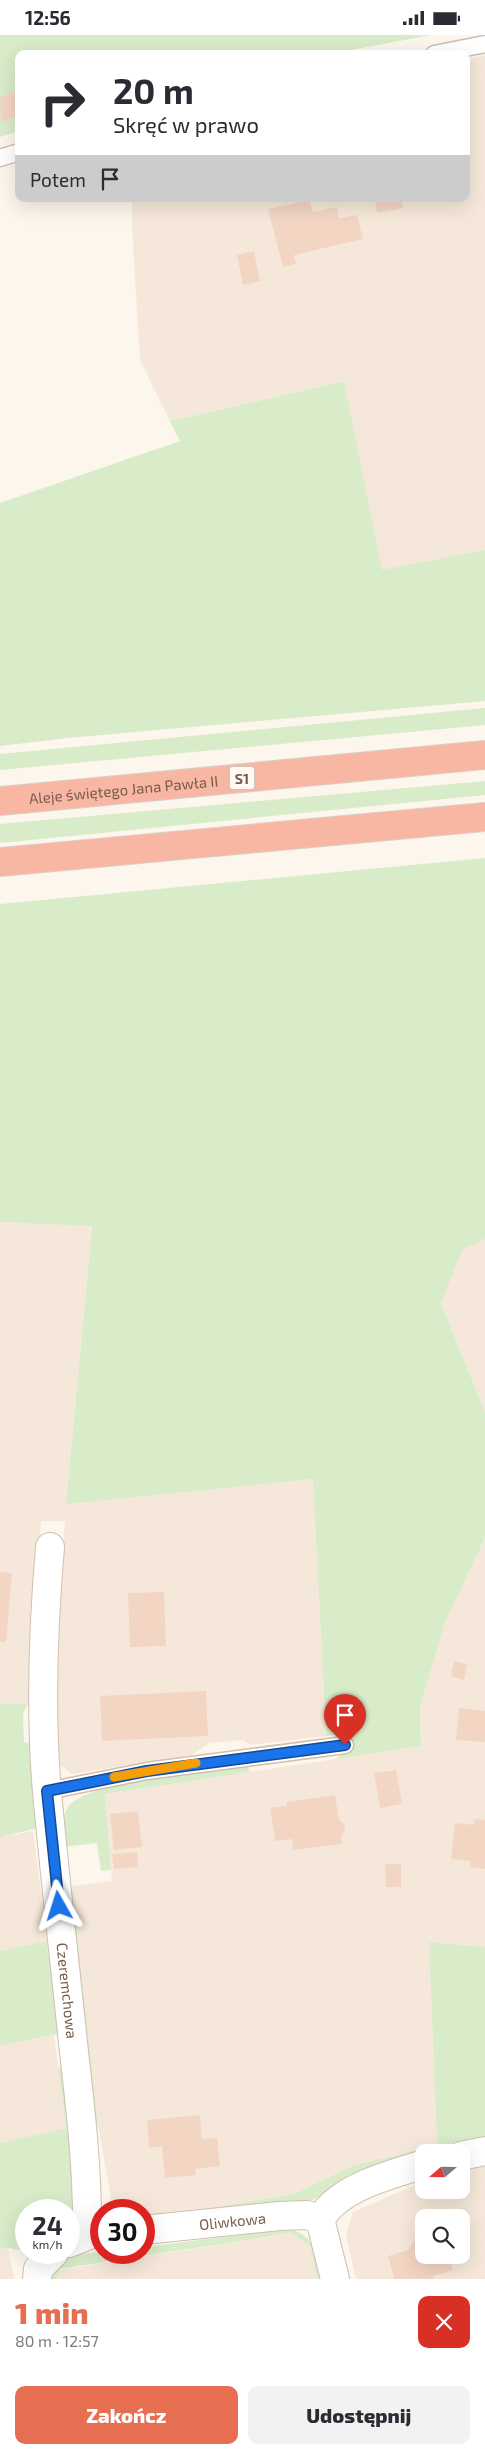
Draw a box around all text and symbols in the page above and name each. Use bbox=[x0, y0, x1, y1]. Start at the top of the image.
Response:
text: 12:56 bbox=[25, 6, 71, 29]
text: 20 m bbox=[113, 69, 194, 111]
icon: right bbox=[30, 70, 95, 135]
text: Skręć w prawo bbox=[113, 111, 259, 137]
icon: arrive bbox=[96, 165, 124, 193]
text: Potem bbox=[30, 168, 86, 191]
road number: S1 bbox=[230, 766, 254, 789]
street label: Aleje świętego Jana Pawła II bbox=[28, 771, 219, 807]
pin bbox=[324, 1694, 366, 1745]
icon: arrive bbox=[331, 1701, 359, 1729]
position arrow bbox=[32, 1879, 84, 1931]
street label: Czeremchowa bbox=[53, 1942, 82, 2039]
north arrow bbox=[415, 2144, 470, 2199]
map controls bbox=[415, 2144, 470, 2264]
speed limit sign: 30 bbox=[90, 2199, 155, 2264]
street label: Oliwkowa bbox=[198, 2208, 267, 2233]
button: search bbox=[415, 2209, 470, 2264]
text: 24 bbox=[32, 2210, 63, 2240]
text: km/h bbox=[33, 2237, 62, 2251]
text: 1 min bbox=[15, 2294, 89, 2330]
button: close bbox=[418, 2296, 470, 2348]
text: 80 m · 12:57 bbox=[15, 2331, 99, 2350]
button: Zakończ bbox=[15, 2386, 238, 2444]
button: Udostępnij bbox=[248, 2386, 470, 2444]

